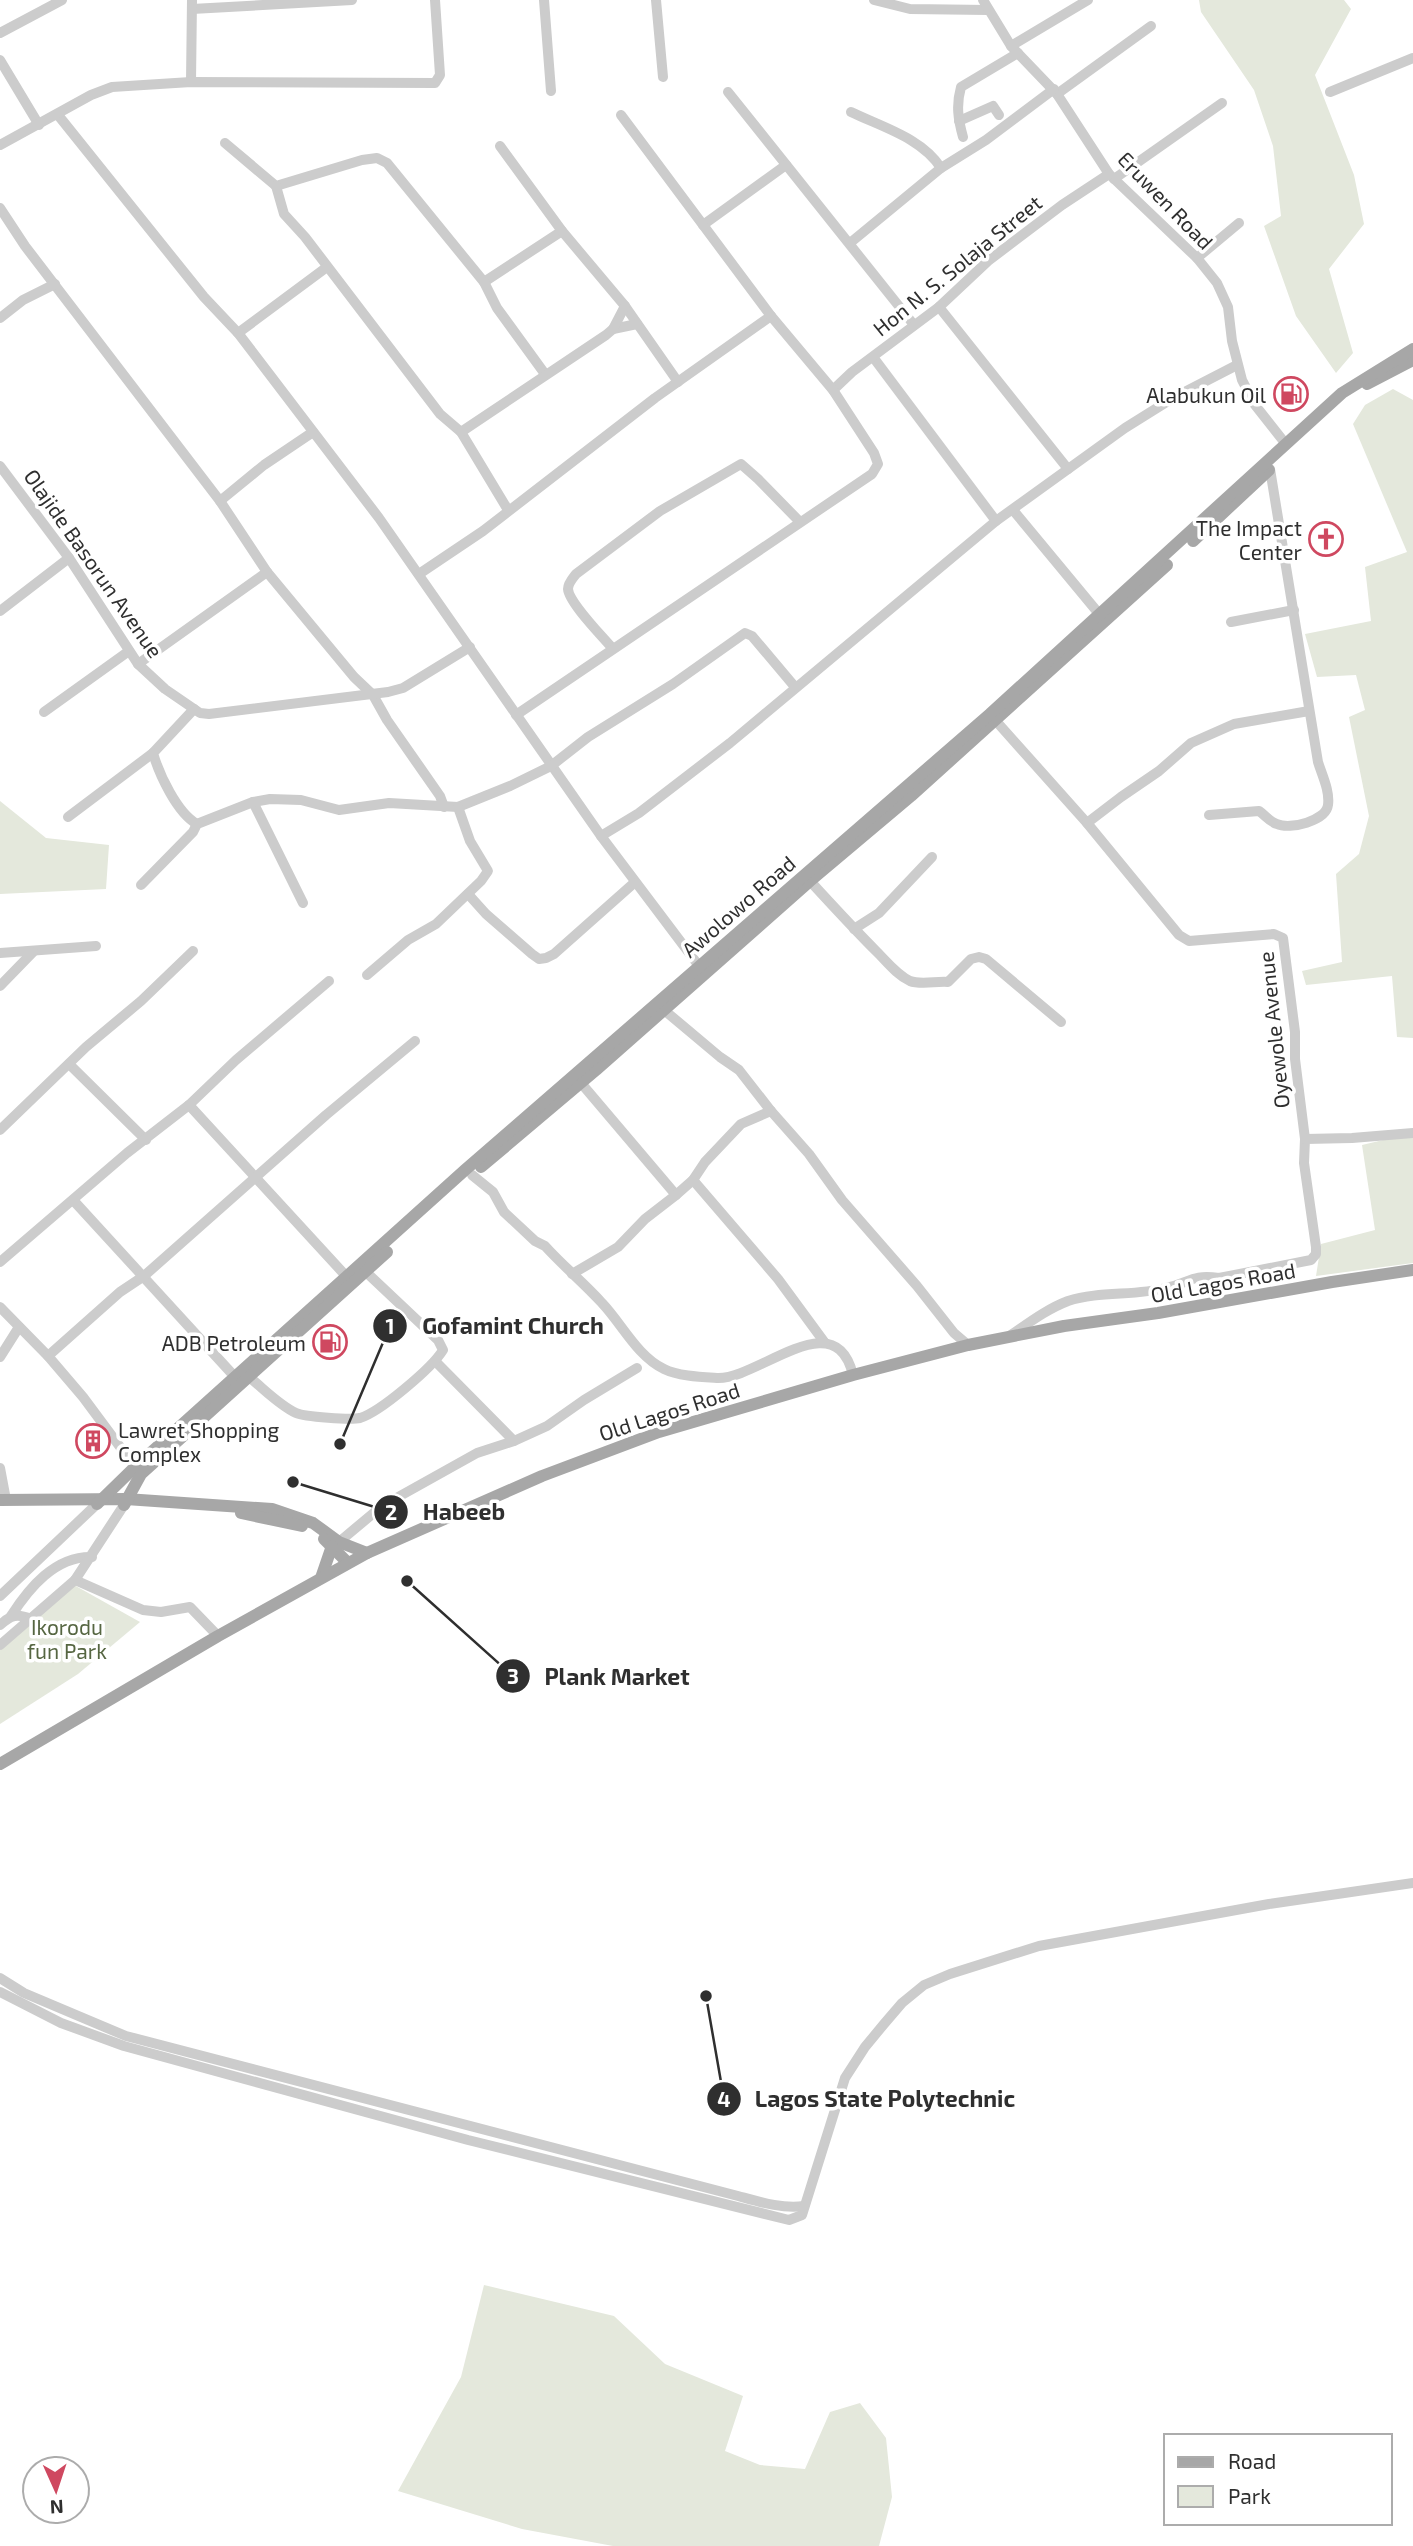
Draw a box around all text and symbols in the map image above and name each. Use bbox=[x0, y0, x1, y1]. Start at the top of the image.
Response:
street label: Eruwen Road bbox=[1113, 146, 1219, 254]
street label: Hon N. S. Solaja Street bbox=[868, 189, 1047, 341]
fuel station icon: Alabukun Oil bbox=[1272, 375, 1310, 413]
place label: Alabukun Oil bbox=[1146, 382, 1267, 407]
street label: Olajide Basorun Avenue bbox=[19, 464, 169, 663]
place label: The Impact Center bbox=[1196, 515, 1303, 564]
church icon: The Impact Center bbox=[1307, 520, 1345, 558]
street label: Awolowo Road bbox=[676, 850, 800, 962]
street label: Oyewole Avenue bbox=[1252, 950, 1294, 1110]
street label: Old Lagos Road bbox=[1149, 1257, 1297, 1307]
callout: Gofamint Church bbox=[373, 1304, 618, 1348]
text: Gofamint Church bbox=[422, 1311, 604, 1339]
text: 1 bbox=[385, 1313, 395, 1338]
fuel station icon: ADB Petroleum bbox=[311, 1323, 349, 1361]
place label: ADB Petroleum bbox=[162, 1330, 306, 1355]
street label: Old Lagos Road bbox=[595, 1376, 743, 1446]
place label: Lawret Shopping Complex bbox=[118, 1417, 279, 1466]
building icon: Lawret Shopping Complex bbox=[74, 1422, 112, 1460]
callout: Habeeb bbox=[374, 1490, 519, 1534]
text: Habeeb bbox=[423, 1497, 505, 1525]
text: 2 bbox=[385, 1499, 397, 1524]
park label: Ikorodu fun Park bbox=[27, 1614, 107, 1663]
callout: Plank Market bbox=[495, 1654, 703, 1698]
text: Plank Market bbox=[544, 1662, 690, 1690]
text: 3 bbox=[507, 1663, 519, 1688]
callout: Lagos State Polytechnic bbox=[706, 2077, 1030, 2121]
text: Lagos State Polytechnic bbox=[755, 2084, 1015, 2112]
text: 4 bbox=[717, 2086, 731, 2111]
legend bbox=[1164, 2434, 1392, 2525]
text: Road bbox=[1228, 2448, 1276, 2473]
north arrow bbox=[21, 2455, 91, 2525]
text: Park bbox=[1228, 2483, 1271, 2508]
text: N bbox=[49, 2496, 64, 2519]

